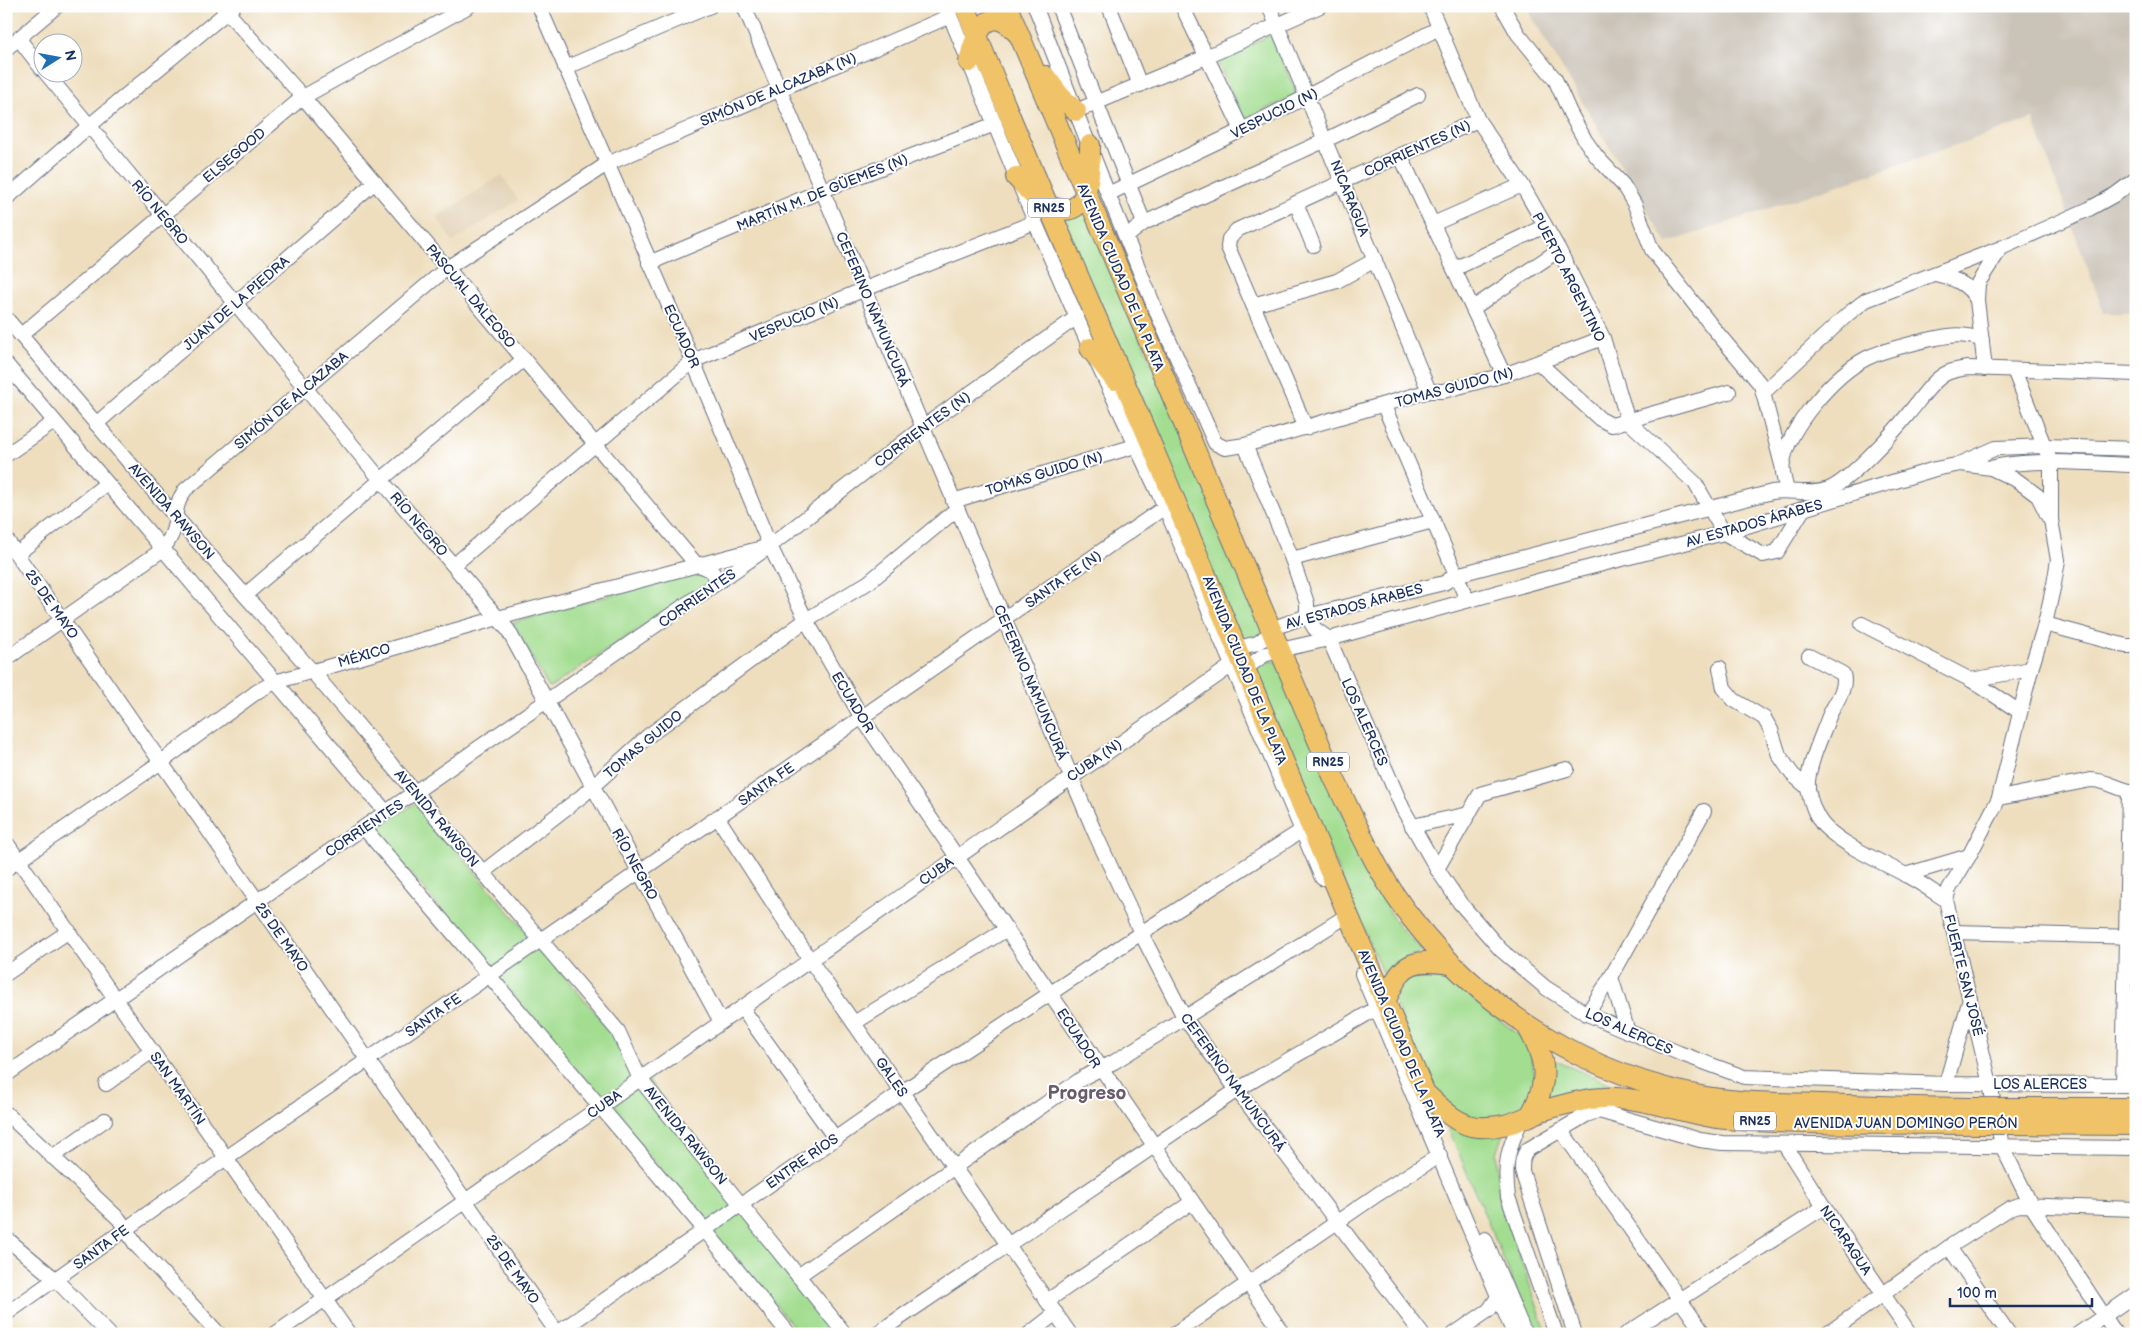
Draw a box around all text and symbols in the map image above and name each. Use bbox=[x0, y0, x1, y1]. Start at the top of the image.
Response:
north arrow bbox=[32, 32, 82, 82]
street label: SIMÓN DE ALCAZABA (N) bbox=[697, 48, 859, 130]
text: N bbox=[61, 49, 80, 62]
street label: VESPUCIO (N) bbox=[1228, 84, 1320, 143]
street label: CORRIENTES (N) bbox=[1361, 116, 1473, 181]
street label: ELSEGOOD bbox=[199, 124, 269, 187]
street label: MARTÍN M. DE GÜEMES (N) bbox=[734, 149, 910, 235]
street label: NICARAGUA bbox=[1327, 158, 1373, 239]
street label: RÍO NEGRO bbox=[128, 176, 193, 248]
street label: AVENIDA CIUDAD DE LA PLATA bbox=[1073, 181, 1168, 374]
road number: RN25 bbox=[1028, 198, 1070, 218]
street label: PUERTO ARGENTINO bbox=[1529, 210, 1609, 345]
street label: CEFERINO NAMUNCURÁ bbox=[832, 229, 914, 390]
street label: PASCUAL DALEOSO bbox=[422, 241, 519, 352]
street label: JUAN DE LA PIEDRA bbox=[180, 252, 293, 354]
street label: VESPUCIO (N) bbox=[747, 293, 841, 346]
street label: ECUADOR bbox=[660, 302, 703, 371]
street label: SIMÓN DE ALCAZABA bbox=[230, 347, 352, 453]
street label: TOMAS GUIDO (N) bbox=[1393, 364, 1515, 411]
street label: CORRIENTES (N) bbox=[871, 388, 973, 471]
street label: TOMAS GUIDO (N) bbox=[984, 448, 1105, 499]
street label: AVENIDA RAWSON bbox=[125, 460, 218, 563]
street label: RÍO NEGRO bbox=[386, 488, 452, 560]
street label: AV. ESTADOS ÁRABES bbox=[1684, 495, 1824, 551]
street label: SANTA FE (N) bbox=[1022, 547, 1105, 612]
street label: CORRIENTES bbox=[655, 565, 739, 631]
street label: 25 DE MAYO bbox=[21, 566, 82, 643]
street label: AVENIDA CIUDAD DE LA PLATA bbox=[1199, 573, 1290, 768]
street label: AV. ESTADOS ÁRABES bbox=[1283, 579, 1425, 633]
street label: CEFERINO NAMUNCURÁ bbox=[990, 602, 1072, 763]
street label: MÉXICO bbox=[336, 639, 393, 671]
street label: ECUADOR bbox=[828, 669, 877, 736]
street label: LOS ALERCES bbox=[1338, 676, 1391, 769]
street label: TOMAS GUIDO bbox=[601, 707, 686, 782]
street label: CUBA (N) bbox=[1064, 735, 1125, 785]
road number: RN25 bbox=[1307, 752, 1349, 772]
street label: SANTA FE bbox=[735, 759, 798, 810]
street label: AVENIDA RAWSON bbox=[391, 766, 482, 871]
street label: CORRIENTES bbox=[322, 796, 407, 861]
street label: RÍO NEGRO bbox=[608, 825, 662, 903]
street label: CUBA bbox=[916, 853, 957, 889]
street label: 25 DE MAYO bbox=[251, 899, 312, 976]
street label: FUERTE SAN JOSÉ bbox=[1940, 912, 1988, 1038]
street label: AVENIDA CIUDAD DE LA PLATA bbox=[1354, 947, 1449, 1140]
street label: SANTA FE bbox=[402, 990, 465, 1041]
street label: ECUADOR bbox=[1053, 1005, 1104, 1072]
street label: LOS ALERCES bbox=[1582, 1005, 1675, 1058]
street label: CEFERINO NAMUNCURÁ bbox=[1177, 1009, 1289, 1155]
street label: SAN MARTÍN bbox=[146, 1048, 210, 1128]
street label: GALES bbox=[872, 1054, 911, 1100]
street label: LOS ALERCES bbox=[1993, 1076, 2087, 1093]
street label: AVENIDA RAWSON bbox=[641, 1082, 731, 1188]
district label: Progreso bbox=[1048, 1082, 1127, 1105]
street label: CUBA bbox=[584, 1086, 625, 1122]
road number: RN25 bbox=[1734, 1112, 1776, 1130]
street label: AVENIDA JUAN DOMINGO PERÓN bbox=[1794, 1114, 2018, 1132]
street label: ENTRE RÍOS bbox=[762, 1129, 842, 1193]
street label: NICARAGUA bbox=[1816, 1202, 1875, 1279]
street label: SANTA FE bbox=[70, 1222, 132, 1273]
street label: 25 DE MAYO bbox=[482, 1231, 543, 1308]
scale bar bbox=[1950, 1275, 2092, 1307]
text: 100 m bbox=[1957, 1284, 1997, 1303]

